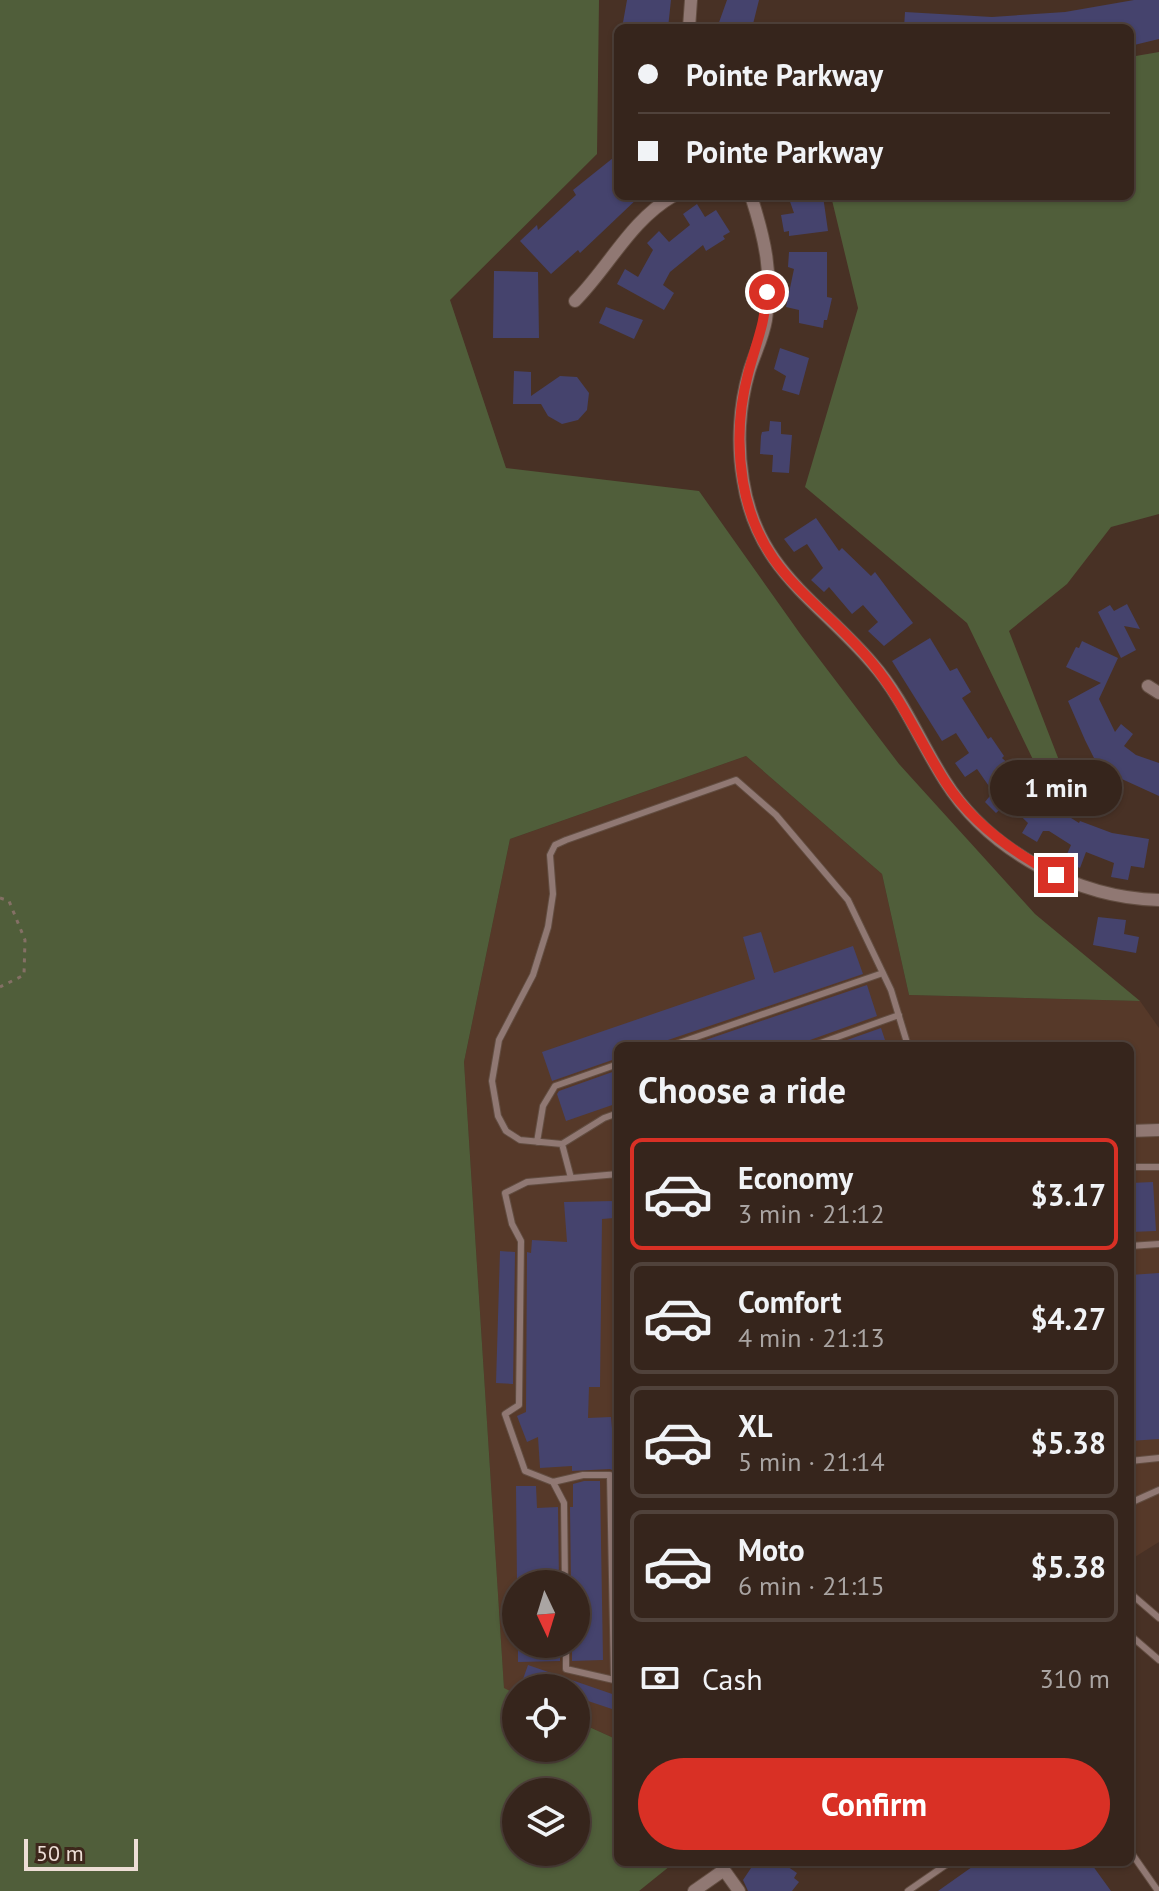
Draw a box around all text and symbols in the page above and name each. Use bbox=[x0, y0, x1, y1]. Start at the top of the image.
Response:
text: Pointe Parkway bbox=[686, 55, 883, 94]
text: Pointe Parkway bbox=[686, 132, 883, 171]
route start bbox=[749, 274, 785, 310]
callout: 1 min bbox=[990, 759, 1122, 815]
text: 1 min bbox=[1024, 771, 1088, 804]
route end bbox=[1038, 857, 1074, 893]
text: Choose a ride bbox=[638, 1066, 846, 1113]
icon: car bbox=[642, 1158, 714, 1230]
text: Economy bbox=[738, 1158, 853, 1197]
text: $3.17 bbox=[1031, 1175, 1106, 1214]
text: 3 min · 21:12 bbox=[738, 1197, 885, 1230]
icon: car bbox=[642, 1282, 714, 1354]
text: Comfort bbox=[738, 1282, 841, 1321]
text: $4.27 bbox=[1031, 1299, 1106, 1338]
text: 4 min · 21:13 bbox=[738, 1321, 885, 1354]
icon: car bbox=[642, 1406, 714, 1478]
text: XL bbox=[738, 1406, 772, 1445]
text: $5.38 bbox=[1031, 1423, 1106, 1462]
text: 5 min · 21:14 bbox=[738, 1445, 885, 1478]
icon: car bbox=[642, 1530, 714, 1602]
text: Moto bbox=[738, 1530, 805, 1569]
text: $5.38 bbox=[1031, 1547, 1106, 1586]
text: 6 min · 21:15 bbox=[738, 1569, 885, 1602]
north arrow bbox=[502, 1570, 590, 1658]
map controls bbox=[502, 1570, 590, 1866]
icon: cash bbox=[638, 1656, 682, 1700]
text: Cash bbox=[702, 1659, 763, 1698]
text: 310 m bbox=[1039, 1662, 1110, 1695]
button: locate bbox=[502, 1674, 590, 1762]
button: Confirm bbox=[638, 1758, 1110, 1850]
button: layers bbox=[502, 1778, 590, 1866]
scale bar bbox=[24, 1835, 138, 1871]
text: 50 m bbox=[36, 1839, 84, 1867]

